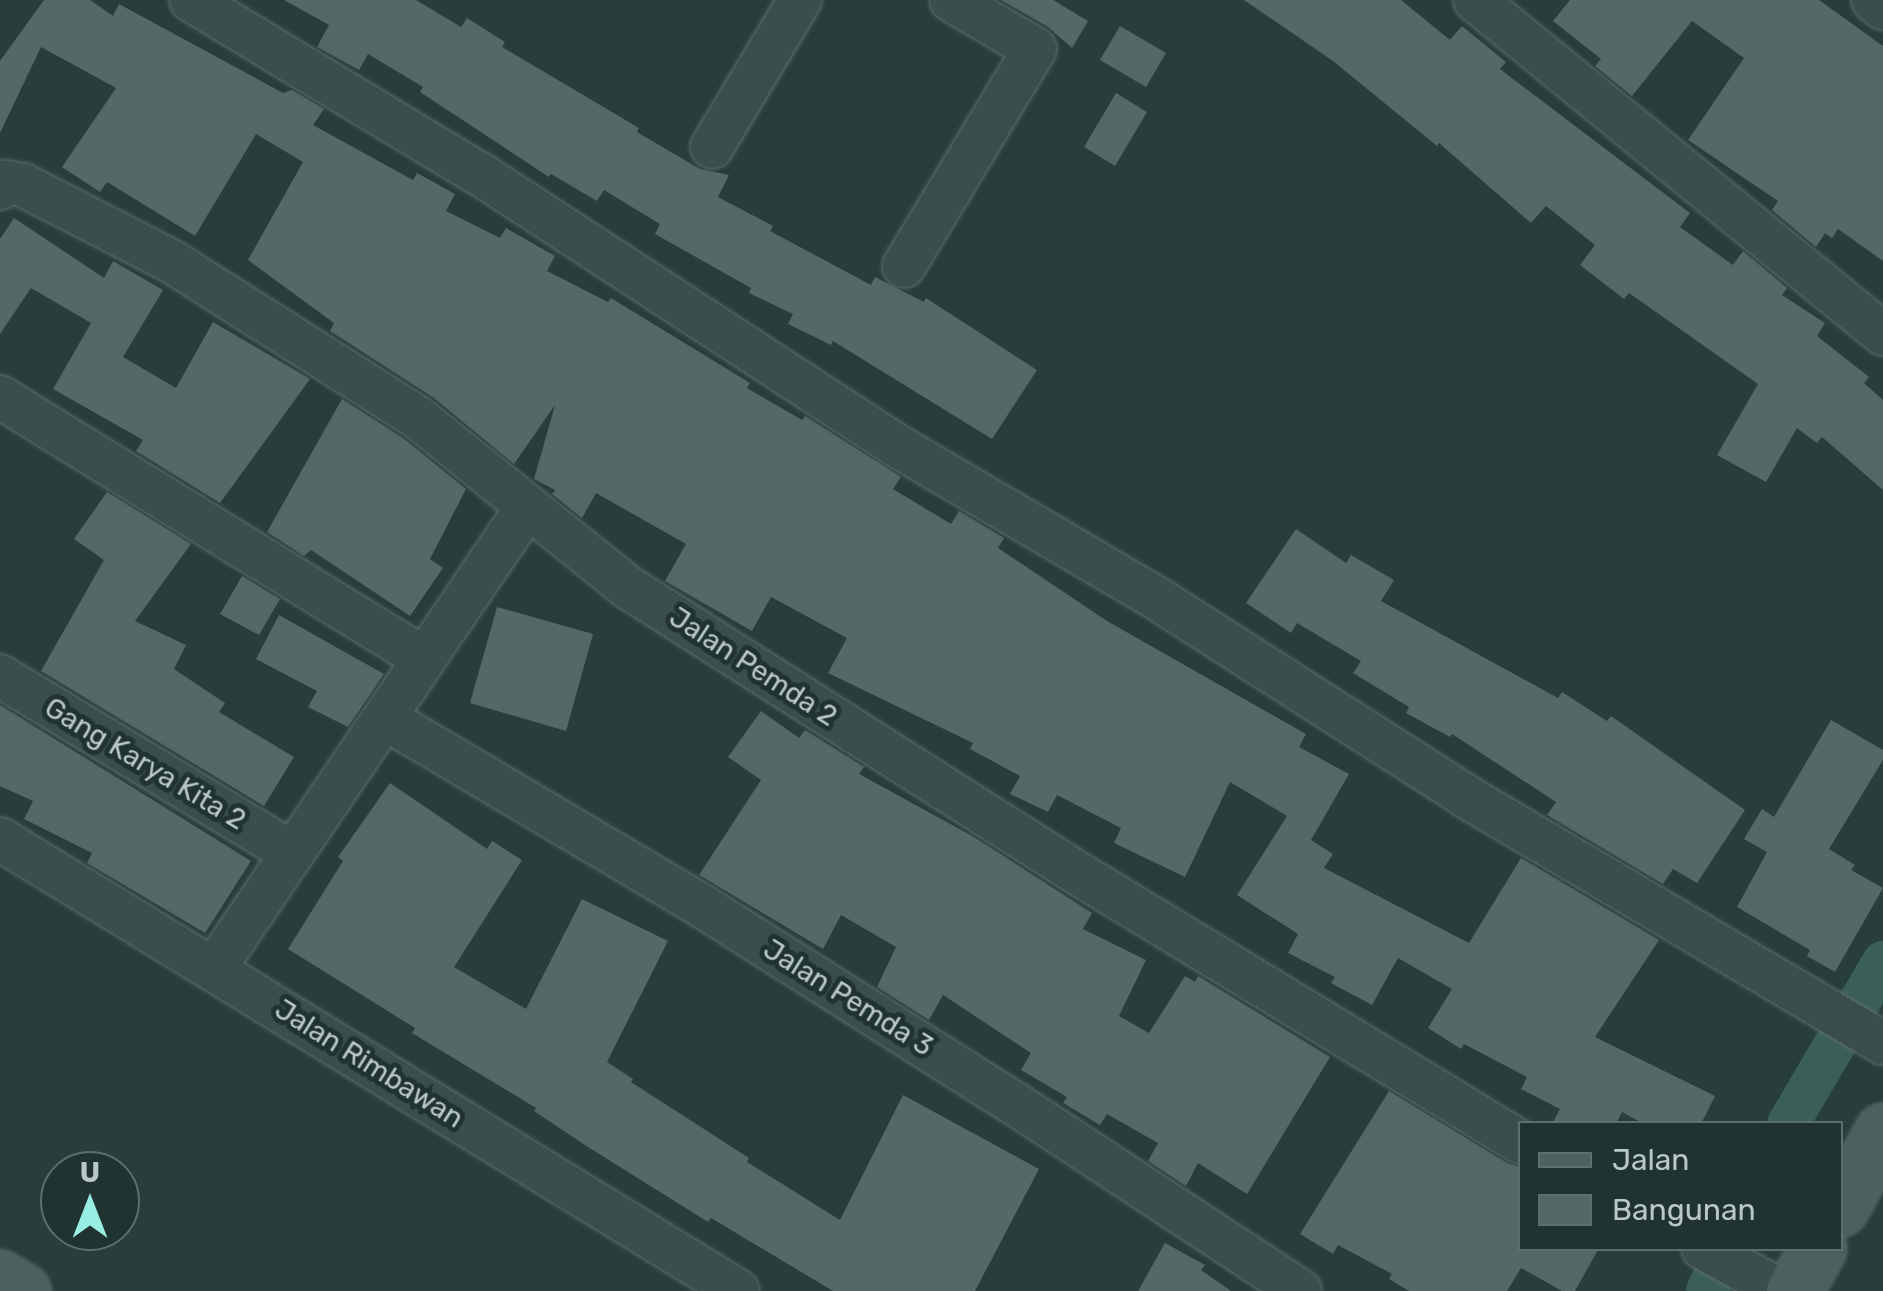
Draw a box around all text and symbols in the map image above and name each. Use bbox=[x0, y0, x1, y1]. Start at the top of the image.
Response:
street label: Jalan Pemda 2 bbox=[663, 600, 843, 734]
street label: Gang Karya Kita 2 bbox=[38, 691, 252, 837]
street label: Jalan Pemda 3 bbox=[757, 933, 939, 1063]
street label: Jalan Rimbawan bbox=[269, 993, 469, 1135]
legend bbox=[1518, 1121, 1843, 1251]
text: Jalan bbox=[1612, 1142, 1690, 1178]
north arrow bbox=[40, 1151, 140, 1251]
text: U bbox=[80, 1156, 100, 1189]
text: Bangunan bbox=[1612, 1192, 1756, 1228]

